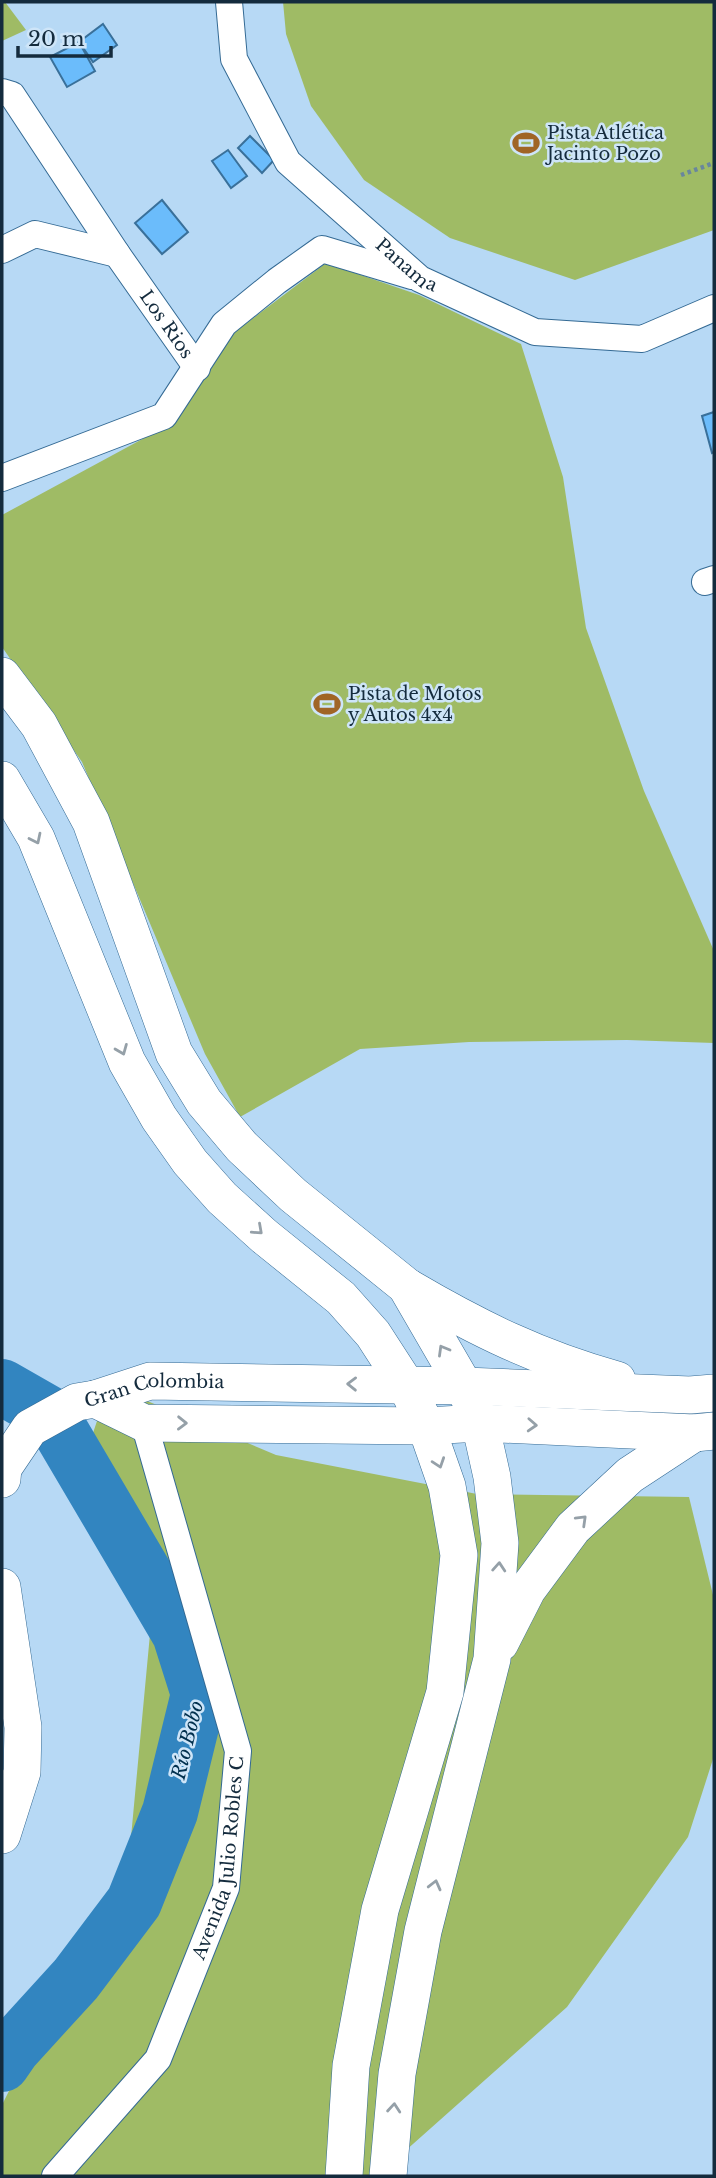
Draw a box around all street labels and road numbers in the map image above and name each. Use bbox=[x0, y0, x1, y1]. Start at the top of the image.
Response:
street label: Panama bbox=[371, 234, 441, 297]
street label: Los Rios bbox=[135, 286, 198, 363]
street label: Gran Colombia bbox=[83, 1370, 225, 1412]
street label: Avenida Julio Robles C bbox=[187, 1755, 249, 1964]

